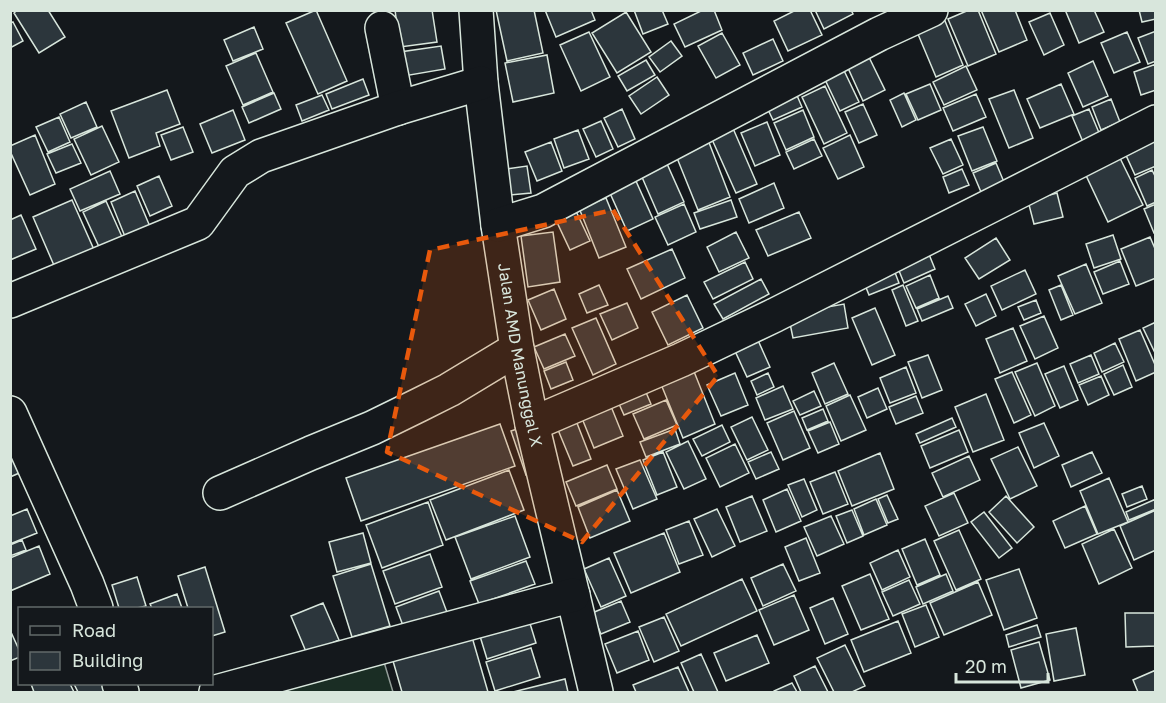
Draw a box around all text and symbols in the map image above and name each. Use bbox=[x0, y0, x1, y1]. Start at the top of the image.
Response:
street label: Jalan AMD Manunggal X bbox=[494, 262, 547, 449]
legend bbox=[18, 607, 213, 685]
text: Road bbox=[72, 619, 116, 641]
scale bar bbox=[956, 646, 1048, 684]
text: Building bbox=[72, 649, 143, 671]
text: 20 m bbox=[965, 655, 1007, 677]

